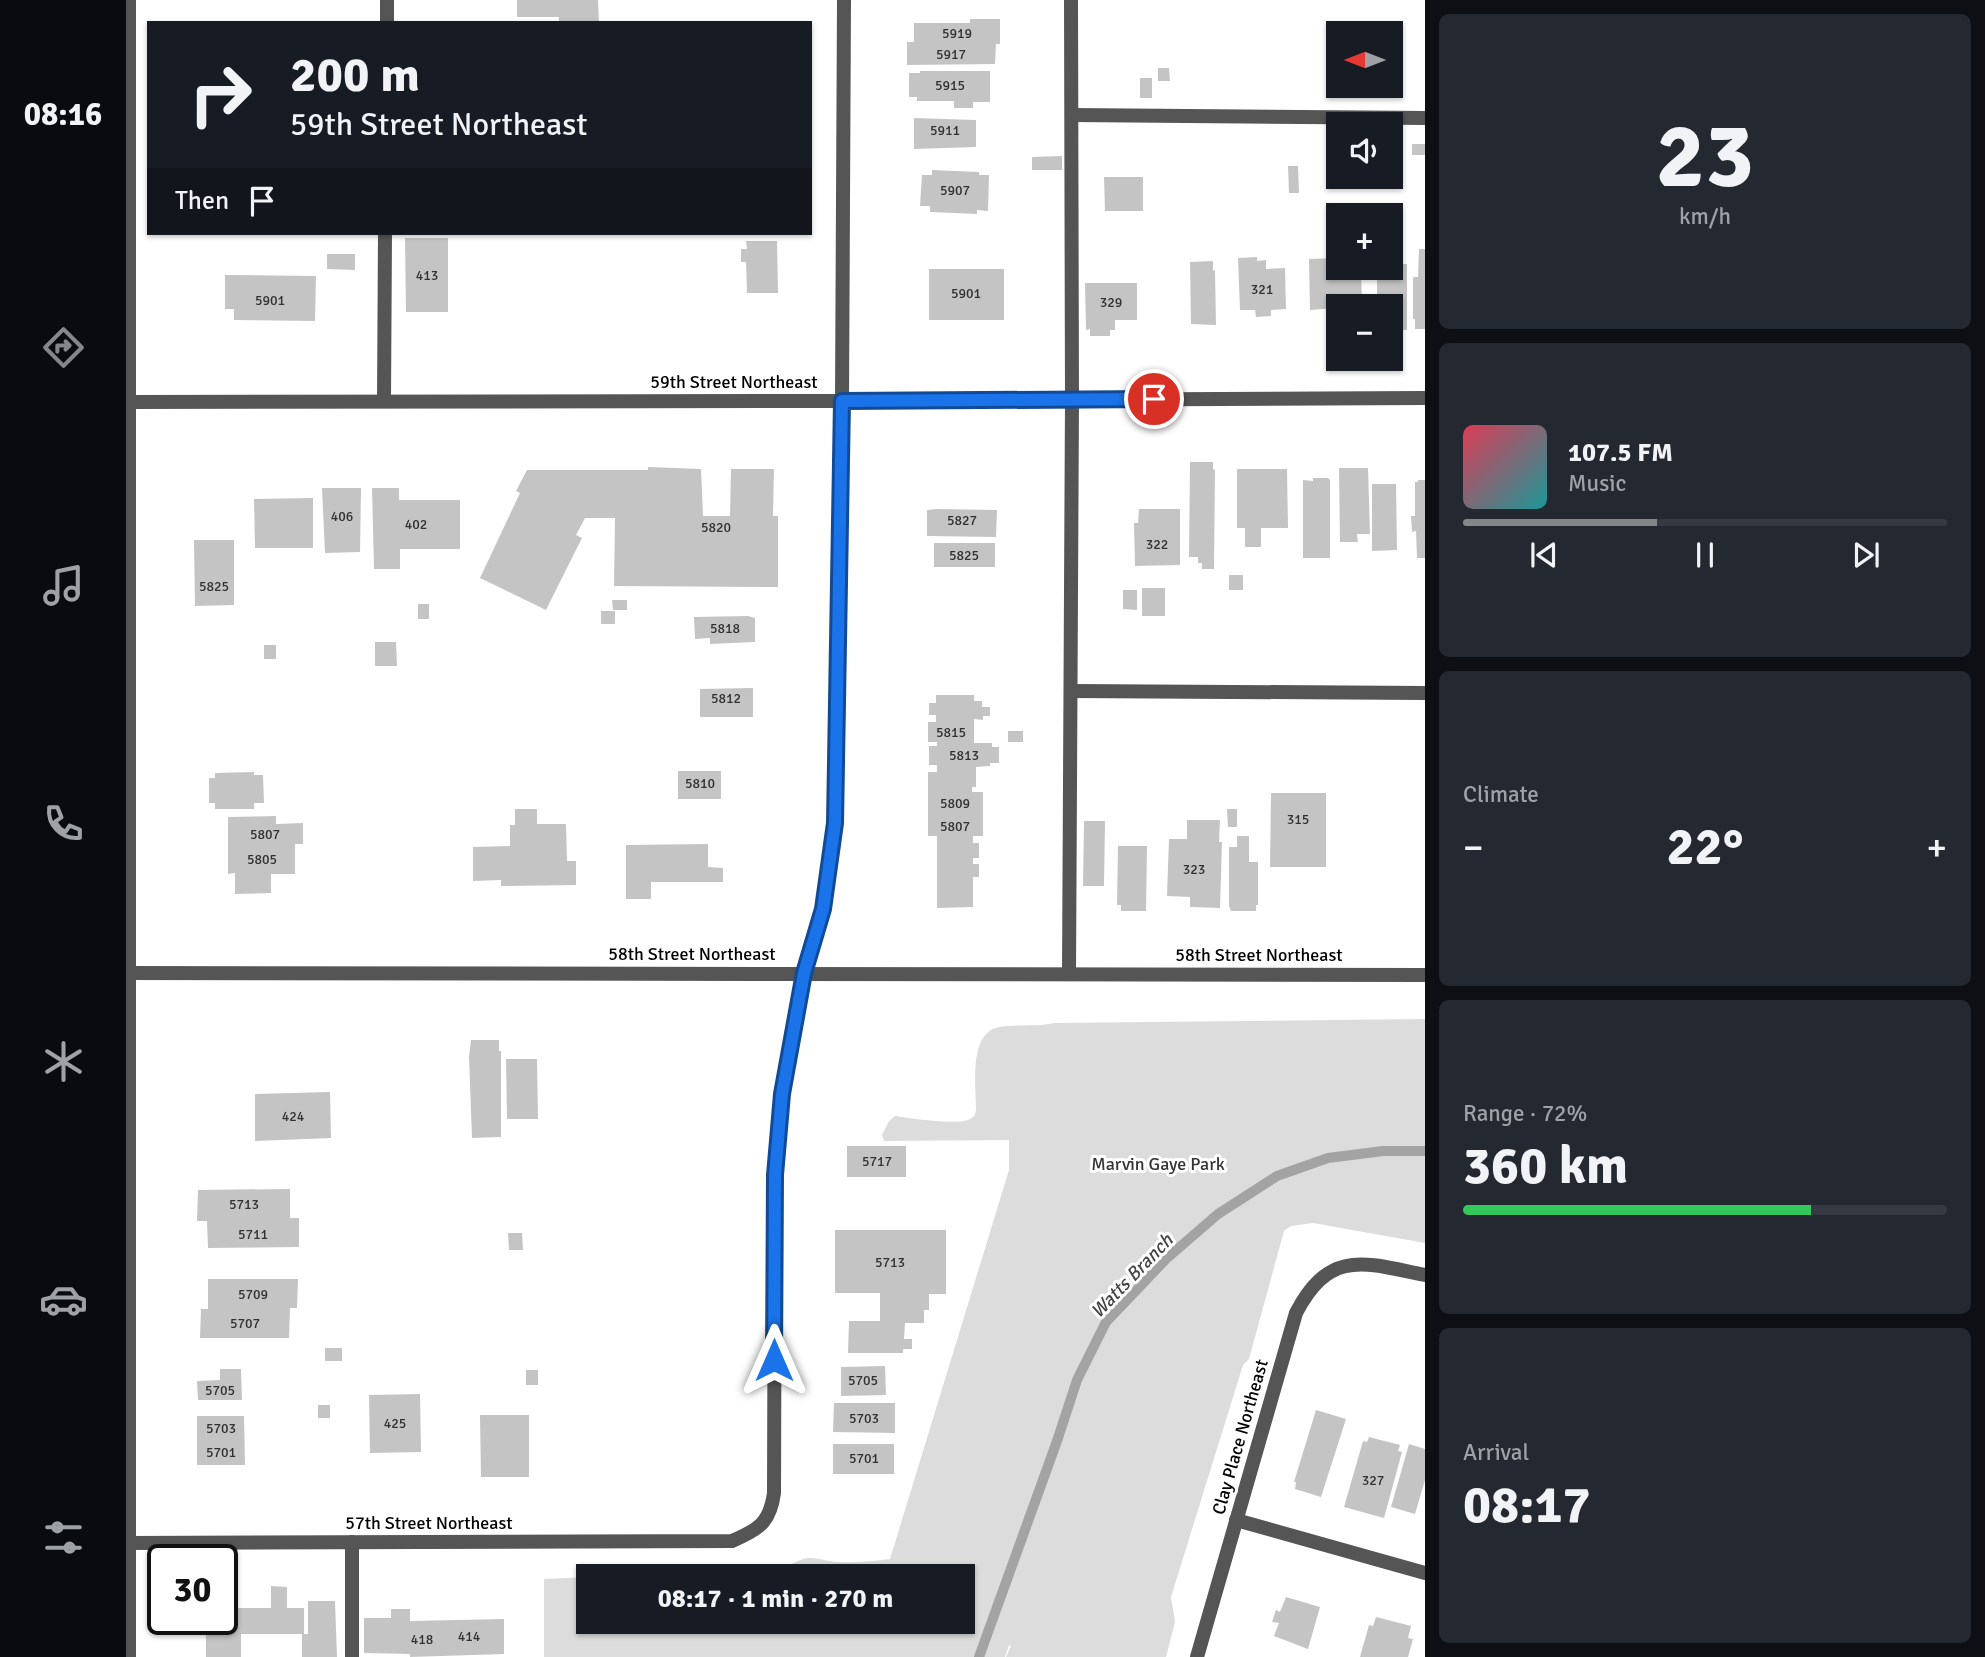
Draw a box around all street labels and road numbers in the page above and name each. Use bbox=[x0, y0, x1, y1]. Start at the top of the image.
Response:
street label: 59th Street Northeast bbox=[650, 371, 818, 393]
street label: 58th Street Northeast bbox=[608, 943, 776, 965]
street label: 58th Street Northeast bbox=[1175, 944, 1343, 966]
street label: Clay Place Northeast bbox=[1207, 1357, 1273, 1517]
street label: 57th Street Northeast bbox=[345, 1512, 513, 1534]

